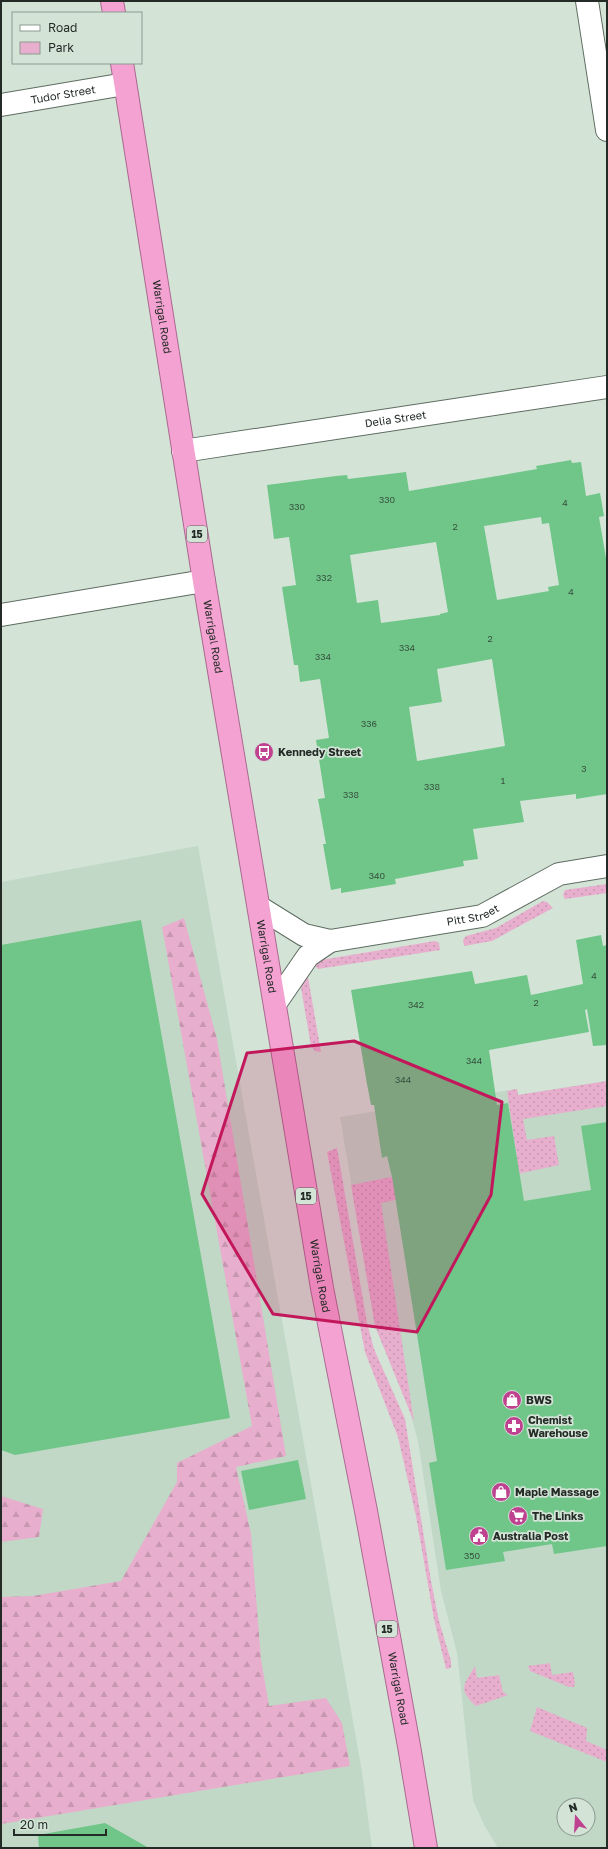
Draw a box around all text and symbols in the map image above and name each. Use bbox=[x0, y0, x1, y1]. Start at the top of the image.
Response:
legend bbox=[12, 12, 142, 64]
text: Road bbox=[48, 20, 77, 35]
text: Park bbox=[48, 40, 74, 55]
street label: Tudor Street bbox=[30, 82, 96, 106]
street label: Warrigal Road bbox=[150, 279, 175, 354]
street label: Delia Street bbox=[364, 407, 427, 429]
house number: 330 bbox=[379, 494, 395, 505]
house number: 4 bbox=[562, 497, 568, 508]
house number: 330 bbox=[289, 501, 305, 512]
house number: 2 bbox=[452, 521, 458, 532]
road number: 15 bbox=[187, 526, 207, 542]
house number: 332 bbox=[316, 572, 332, 583]
house number: 4 bbox=[568, 586, 574, 597]
street label: Warrigal Road bbox=[201, 599, 226, 674]
house number: 2 bbox=[487, 633, 493, 644]
house number: 334 bbox=[399, 642, 416, 653]
house number: 334 bbox=[315, 651, 332, 662]
house number: 336 bbox=[361, 718, 377, 729]
bus stop icon: Kennedy Street bbox=[253, 741, 275, 763]
place label: Kennedy Street bbox=[278, 745, 362, 758]
house number: 3 bbox=[581, 763, 587, 774]
house number: 1 bbox=[501, 775, 506, 786]
house number: 338 bbox=[424, 781, 440, 792]
house number: 338 bbox=[343, 789, 359, 800]
house number: 340 bbox=[369, 870, 386, 881]
street label: Pitt Street bbox=[445, 901, 501, 928]
street label: Warrigal Road bbox=[255, 919, 280, 994]
house number: 4 bbox=[591, 970, 597, 981]
house number: 2 bbox=[533, 997, 539, 1008]
house number: 342 bbox=[408, 999, 424, 1010]
house number: 344 bbox=[466, 1055, 483, 1066]
house number: 344 bbox=[395, 1074, 412, 1085]
road number: 15 bbox=[296, 1188, 316, 1204]
street label: Warrigal Road bbox=[308, 1238, 334, 1314]
shop icon: BWS bbox=[501, 1389, 523, 1411]
place label: BWS bbox=[526, 1393, 552, 1406]
place label: Chemist Warehouse bbox=[528, 1413, 588, 1439]
pharmacy icon: Chemist Warehouse bbox=[503, 1415, 525, 1437]
shop icon: Maple Massage bbox=[490, 1481, 512, 1503]
place label: Maple Massage bbox=[515, 1485, 599, 1498]
supermarket icon: The Links bbox=[507, 1505, 529, 1527]
place label: The Links bbox=[532, 1509, 583, 1522]
public building icon: Australia Post bbox=[468, 1525, 490, 1547]
place label: Australia Post bbox=[493, 1529, 569, 1542]
house number: 350 bbox=[464, 1550, 480, 1561]
road number: 15 bbox=[377, 1621, 397, 1637]
street label: Warrigal Road bbox=[386, 1651, 412, 1726]
north arrow bbox=[556, 1797, 596, 1837]
text: N bbox=[567, 1800, 579, 1814]
scale bar bbox=[14, 1811, 106, 1837]
text: 20 m bbox=[20, 1817, 48, 1832]

